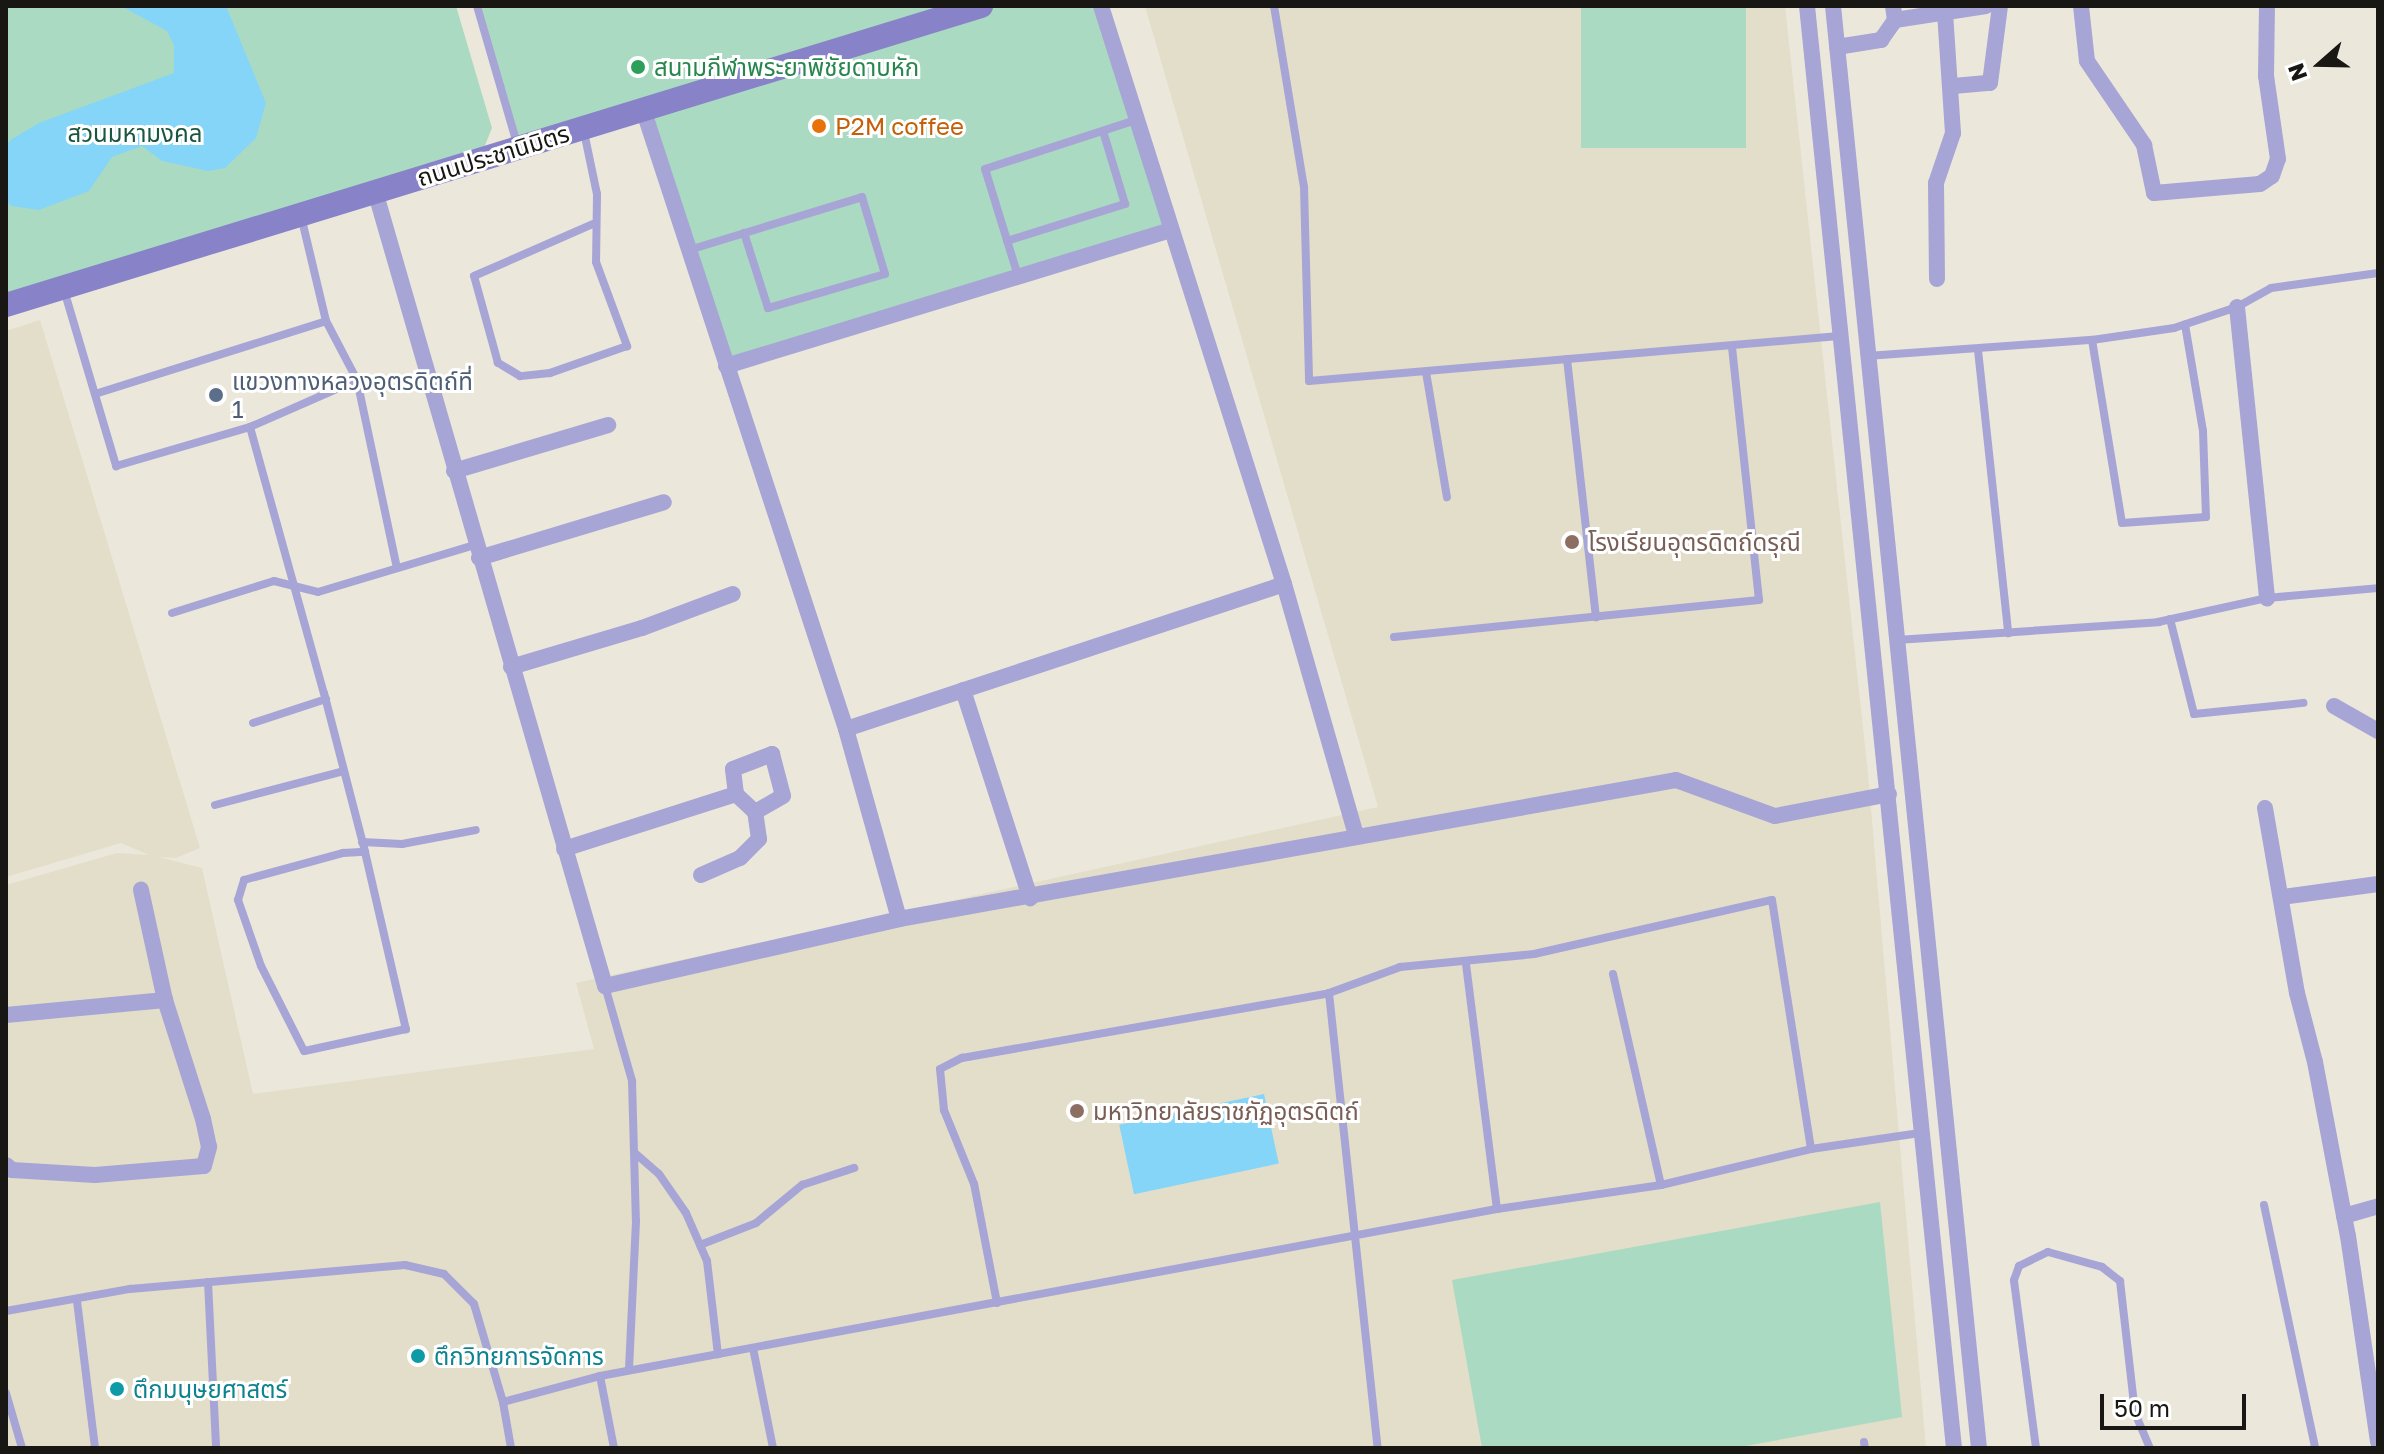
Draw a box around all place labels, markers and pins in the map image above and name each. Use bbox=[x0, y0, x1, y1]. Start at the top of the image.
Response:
place label: สนามกีฬาพระยาพิชัยดาบหัก bbox=[654, 53, 919, 81]
marker: สนามกีฬาพระยาพิชัยดาบหัก bbox=[629, 58, 647, 76]
place label: P2M coffee bbox=[835, 112, 964, 140]
marker: P2M coffee bbox=[810, 117, 828, 135]
place label: แขวงทางหลวงอุตรดิตถ์ที่ 1 bbox=[232, 367, 473, 423]
marker: แขวงทางหลวงอุตรดิตถ์ที่ 1 bbox=[207, 386, 225, 404]
place label: โรงเรียนอุตรดิตถ์ดรุณี bbox=[1588, 528, 1801, 556]
marker: โรงเรียนอุตรดิตถ์ดรุณี bbox=[1563, 533, 1581, 551]
place label: มหาวิทยาลัยราชภัฏอุตรดิตถ์ bbox=[1093, 1097, 1359, 1125]
marker: มหาวิทยาลัยราชภัฏอุตรดิตถ์ bbox=[1068, 1102, 1086, 1120]
place label: ตึกวิทยการจัดการ bbox=[434, 1342, 604, 1370]
marker: ตึกวิทยการจัดการ bbox=[409, 1347, 427, 1365]
place label: ตึกมนุษยศาสตร์ bbox=[133, 1375, 287, 1403]
marker: ตึกมนุษยศาสตร์ bbox=[108, 1380, 126, 1398]

